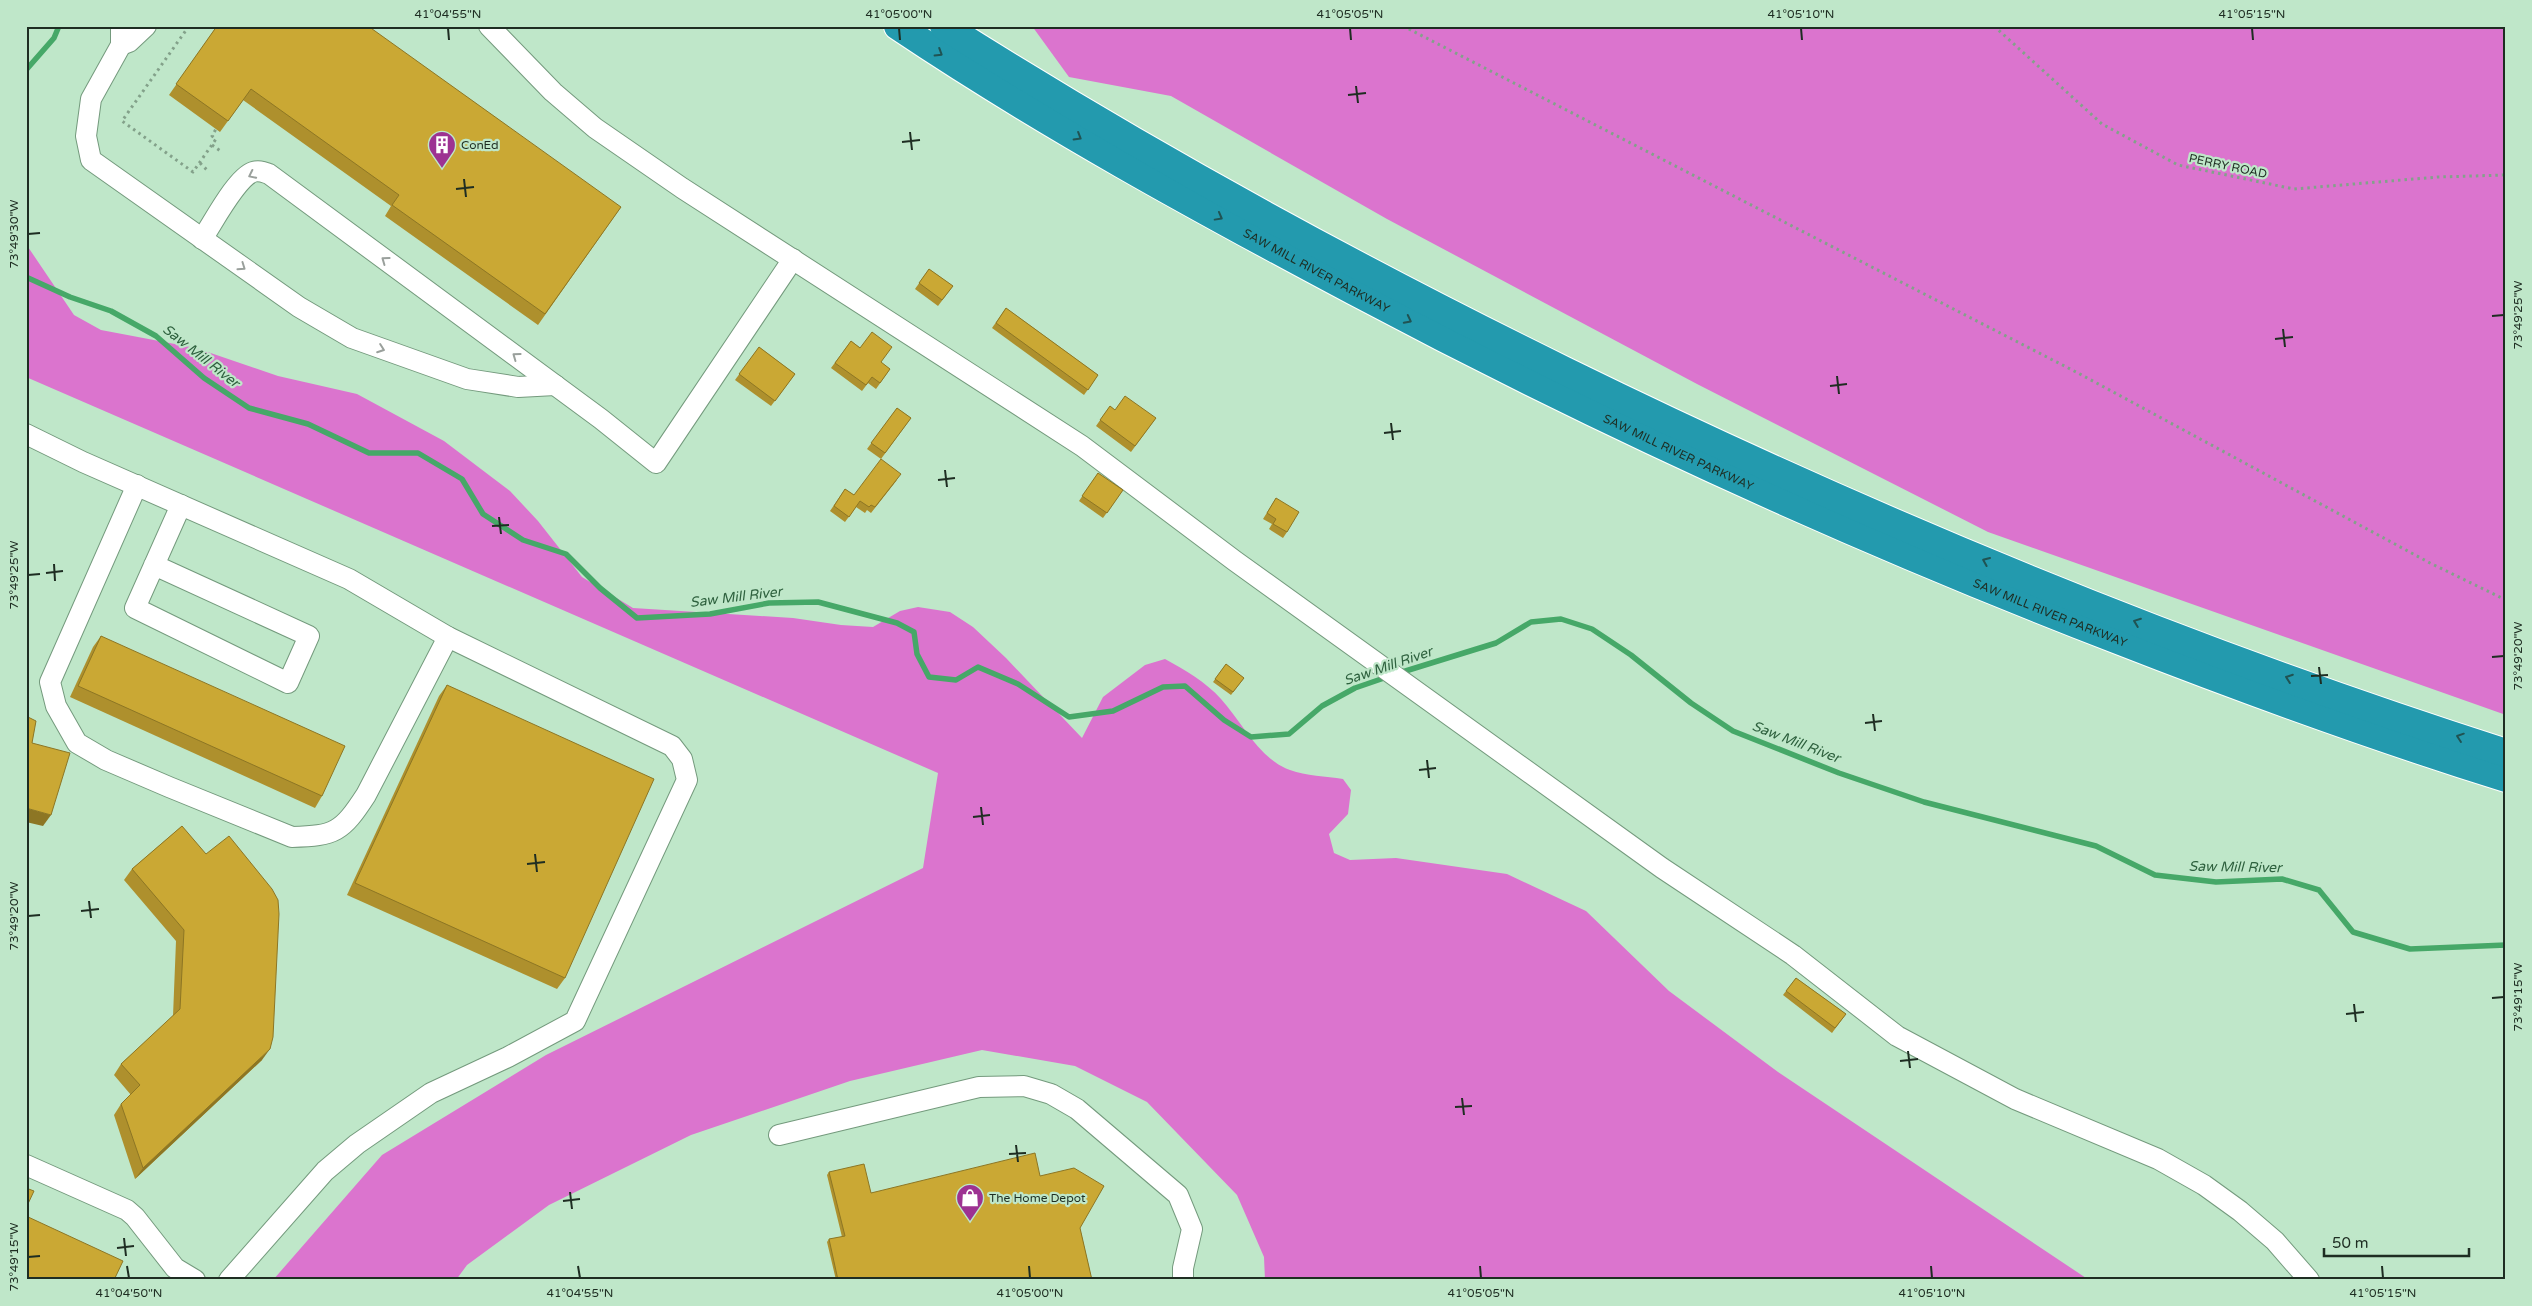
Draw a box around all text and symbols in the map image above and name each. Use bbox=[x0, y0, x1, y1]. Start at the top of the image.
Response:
text: 41°04'55"N bbox=[415, 7, 482, 21]
text: 41°05'00"N bbox=[866, 7, 933, 21]
text: 41°05'05"N bbox=[1317, 7, 1384, 21]
text: 41°05'10"N bbox=[1768, 7, 1835, 21]
text: 41°05'15"N bbox=[2219, 7, 2286, 21]
one-way arrow bbox=[934, 46, 943, 56]
building icon: ConEd bbox=[427, 130, 457, 169]
one-way arrow bbox=[1073, 130, 1082, 140]
place label: ConEd bbox=[461, 138, 499, 152]
street label: PERRY ROAD bbox=[2188, 151, 2268, 181]
one-way arrow bbox=[248, 168, 257, 179]
text: 73°49'30"W bbox=[7, 199, 21, 269]
one-way arrow bbox=[1214, 211, 1223, 221]
street label: SAW MILL RIVER PARKWAY bbox=[1241, 226, 1393, 316]
one-way arrow bbox=[381, 257, 391, 266]
one-way arrow bbox=[236, 261, 246, 270]
text: 73°49'25"W bbox=[2511, 280, 2525, 350]
one-way arrow bbox=[1403, 314, 1412, 324]
water label: Saw Mill River bbox=[159, 321, 244, 392]
one-way arrow bbox=[376, 343, 385, 353]
one-way arrow bbox=[512, 353, 522, 362]
street label: SAW MILL RIVER PARKWAY bbox=[1601, 411, 1756, 494]
text: 73°49'25"W bbox=[7, 540, 21, 610]
one-way arrow bbox=[1982, 557, 1991, 568]
street label: SAW MILL RIVER PARKWAY bbox=[1971, 576, 2129, 650]
water label: Saw Mill River bbox=[689, 583, 785, 611]
one-way arrow bbox=[2133, 617, 2142, 628]
text: 73°49'20"W bbox=[2511, 621, 2525, 691]
water label: Saw Mill River bbox=[1341, 642, 1436, 689]
one-way arrow bbox=[2286, 674, 2294, 684]
water label: Saw Mill River bbox=[1750, 717, 1844, 767]
one-way arrow bbox=[2456, 733, 2464, 743]
water label: Saw Mill River bbox=[2189, 858, 2283, 876]
text: 73°49'20"W bbox=[7, 881, 21, 951]
text: 73°49'15"W bbox=[2511, 962, 2525, 1032]
shop icon: The Home Depot bbox=[955, 1183, 985, 1222]
place label: The Home Depot bbox=[989, 1191, 1086, 1205]
text: 73°49'15"W bbox=[7, 1222, 21, 1292]
scale bar bbox=[2324, 1226, 2470, 1258]
text: 50 m bbox=[2332, 1234, 2369, 1252]
text: 41°04'50"N bbox=[96, 1286, 163, 1300]
text: 41°04'55"N bbox=[547, 1286, 614, 1300]
text: 41°05'00"N bbox=[997, 1286, 1064, 1300]
text: 41°05'05"N bbox=[1448, 1286, 1515, 1300]
text: 41°05'10"N bbox=[1899, 1286, 1966, 1300]
text: 41°05'15"N bbox=[2350, 1286, 2417, 1300]

